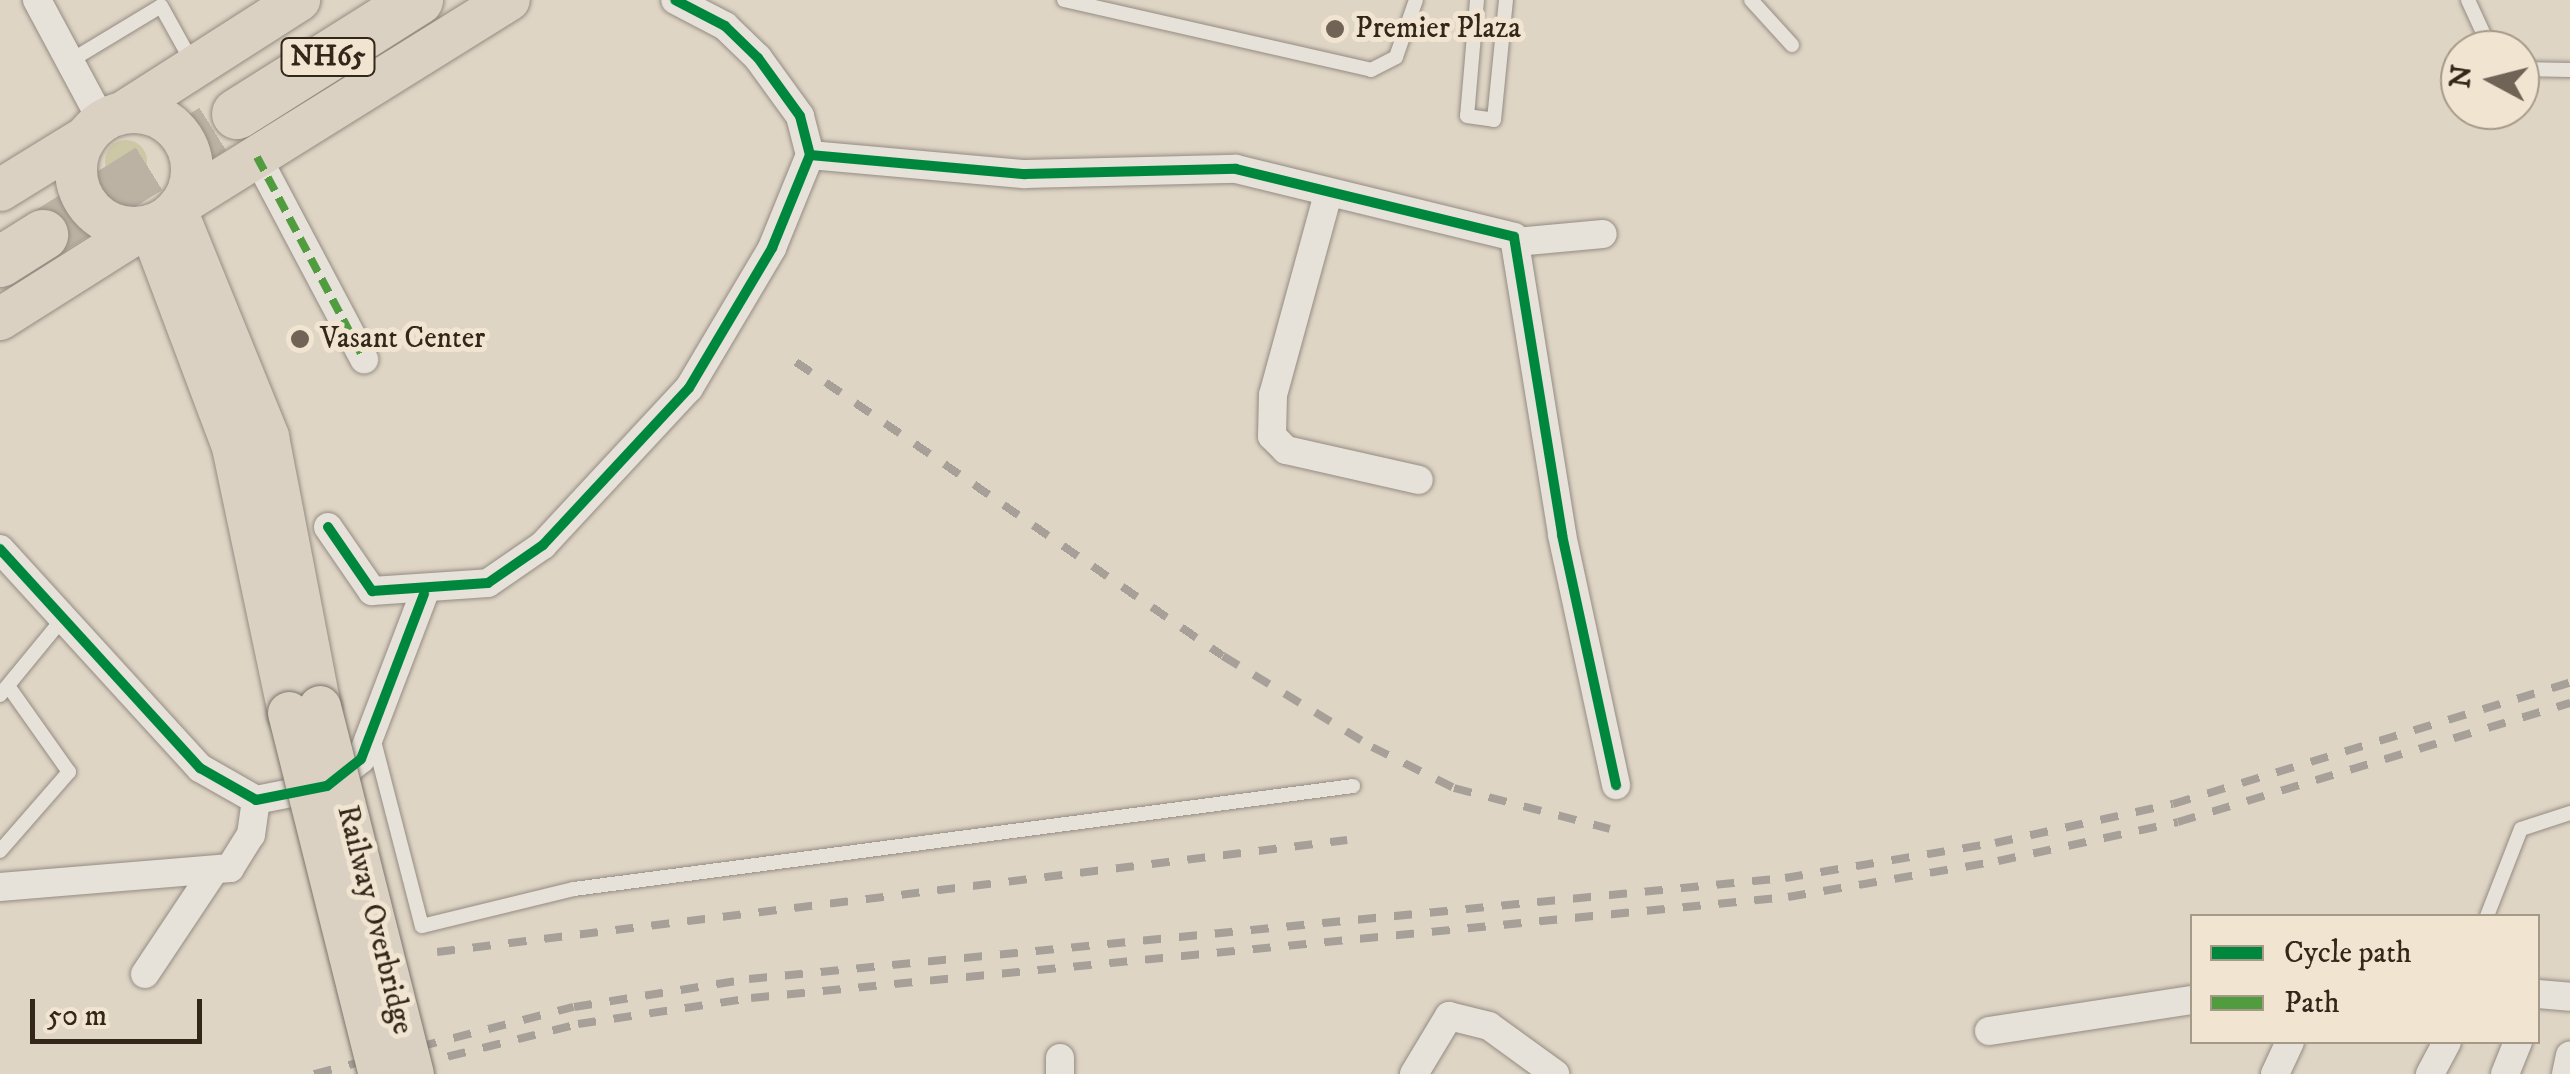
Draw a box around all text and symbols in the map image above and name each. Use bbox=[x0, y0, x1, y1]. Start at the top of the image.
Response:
place label: Premier Plaza bbox=[1355, 11, 1521, 47]
marker: Premier Plaza bbox=[1324, 18, 1346, 40]
north arrow bbox=[2440, 30, 2540, 130]
road number: NH65 bbox=[280, 34, 376, 80]
text: N bbox=[2443, 63, 2480, 90]
place label: Vasant Center bbox=[320, 321, 485, 357]
marker: Vasant Center bbox=[289, 328, 311, 350]
street label: Railway Overbridge bbox=[328, 802, 420, 1038]
legend bbox=[2190, 914, 2540, 1044]
text: Cycle path bbox=[2284, 935, 2412, 972]
scale bar bbox=[35, 979, 208, 1041]
text: Path bbox=[2284, 985, 2340, 1022]
text: 50 m bbox=[47, 998, 107, 1035]

